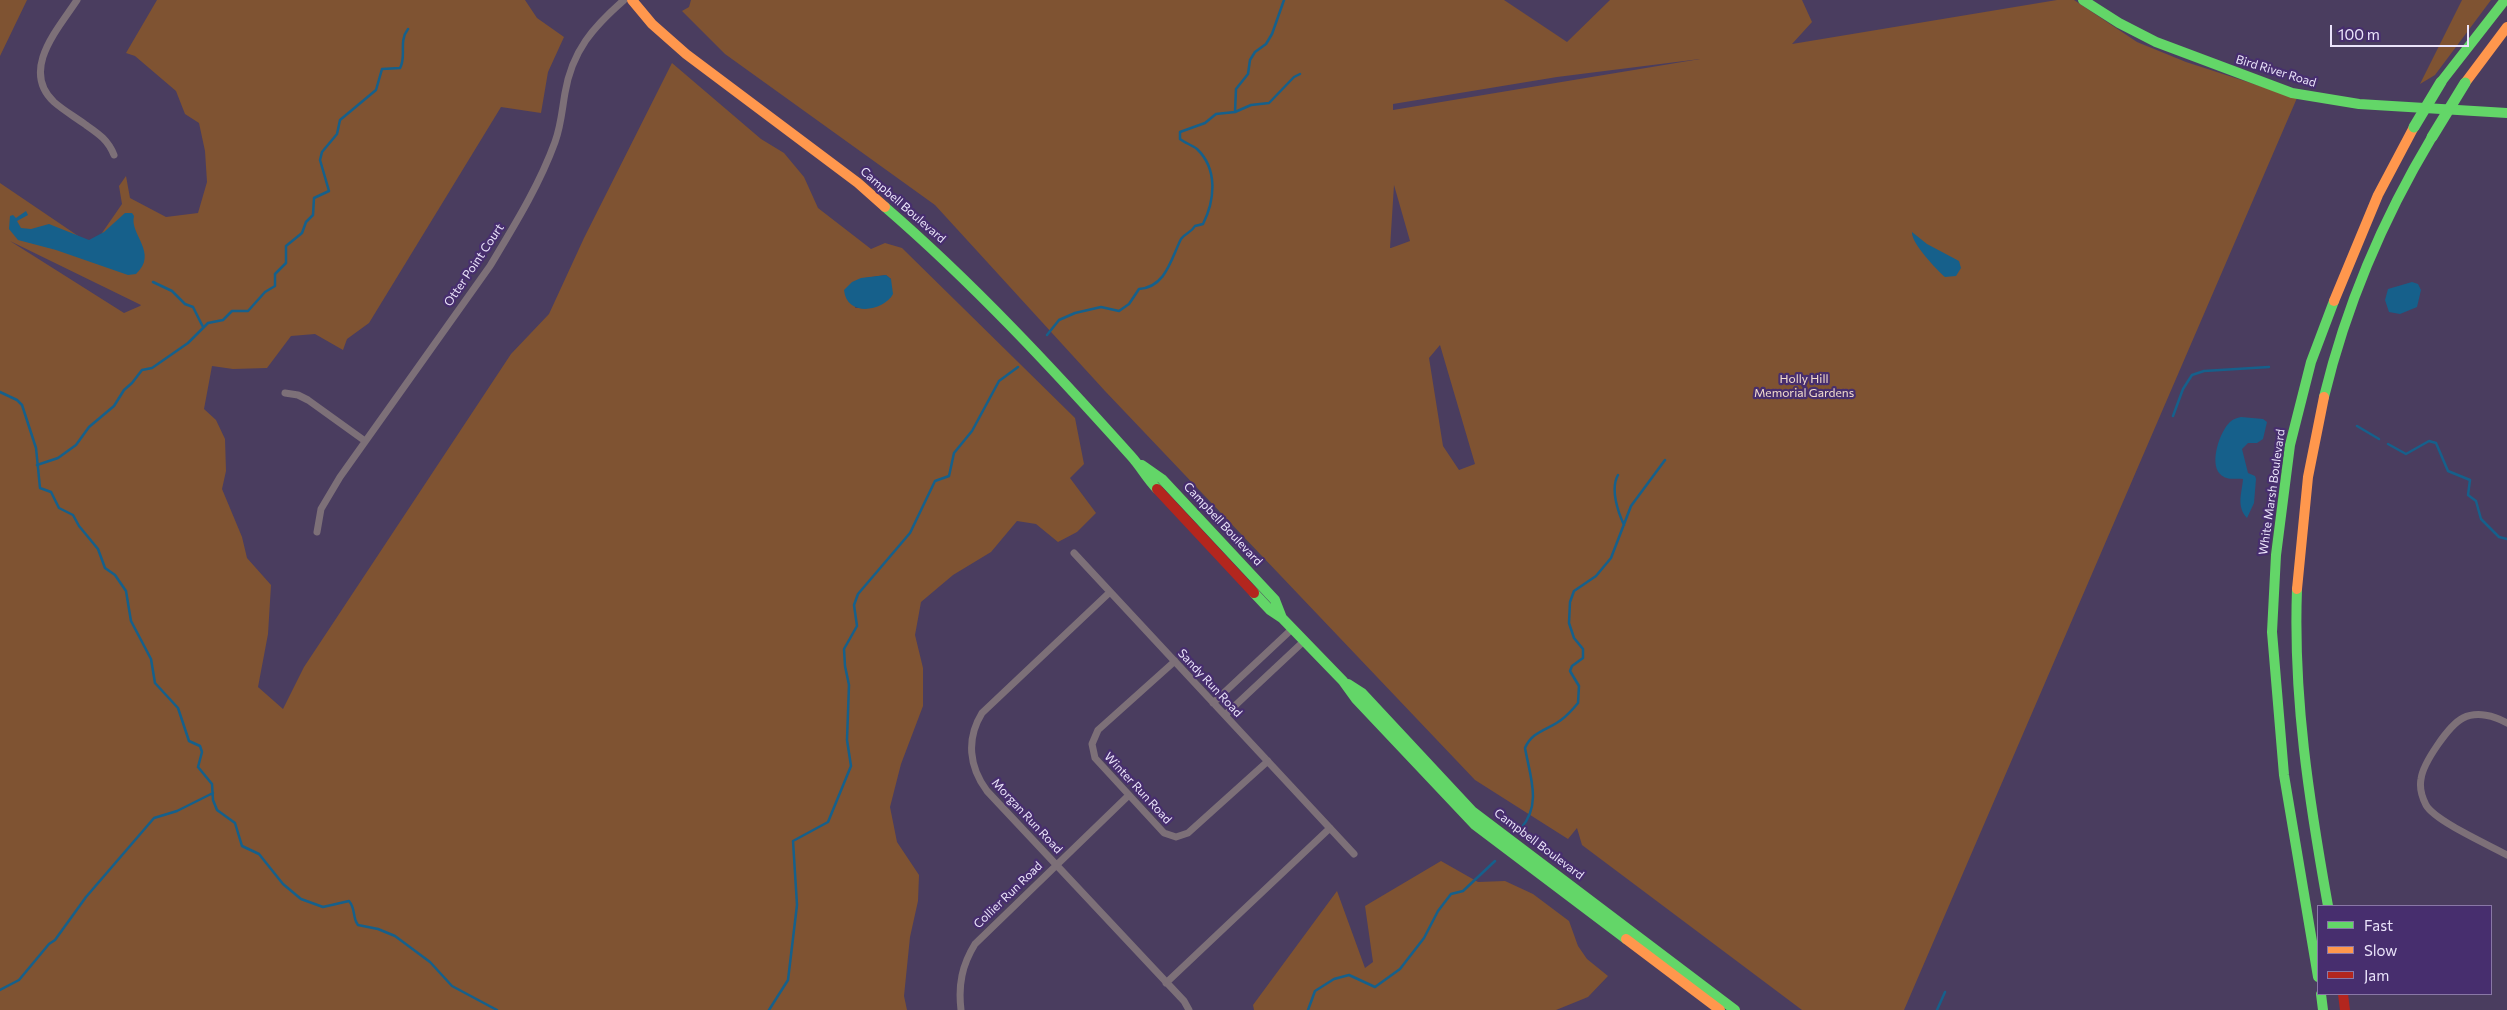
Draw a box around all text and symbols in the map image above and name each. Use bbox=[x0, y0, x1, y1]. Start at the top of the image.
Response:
scale bar bbox=[2332, 15, 2471, 47]
text: 100 m bbox=[2338, 25, 2380, 43]
street label: Bird River Road bbox=[2234, 52, 2318, 90]
street label: Campbell Boulevard bbox=[857, 164, 949, 246]
street label: Otter Point Court bbox=[441, 221, 507, 309]
park label: Holly Hill Memorial Gardens bbox=[1754, 372, 1854, 400]
street label: White Marsh Boulevard bbox=[2256, 428, 2288, 556]
street label: Campbell Boulevard bbox=[1181, 479, 1265, 569]
street label: Sandy Run Road bbox=[1175, 646, 1245, 720]
street label: Winter Run Road bbox=[1101, 749, 1175, 827]
street label: Morgan Run Road bbox=[989, 776, 1065, 856]
street label: Campbell Boulevard bbox=[1491, 806, 1587, 882]
street label: Collier Run Road bbox=[971, 859, 1045, 931]
legend bbox=[2317, 905, 2492, 995]
text: Fast bbox=[2364, 916, 2393, 934]
text: Slow bbox=[2364, 941, 2397, 959]
text: Jam bbox=[2364, 966, 2389, 984]

